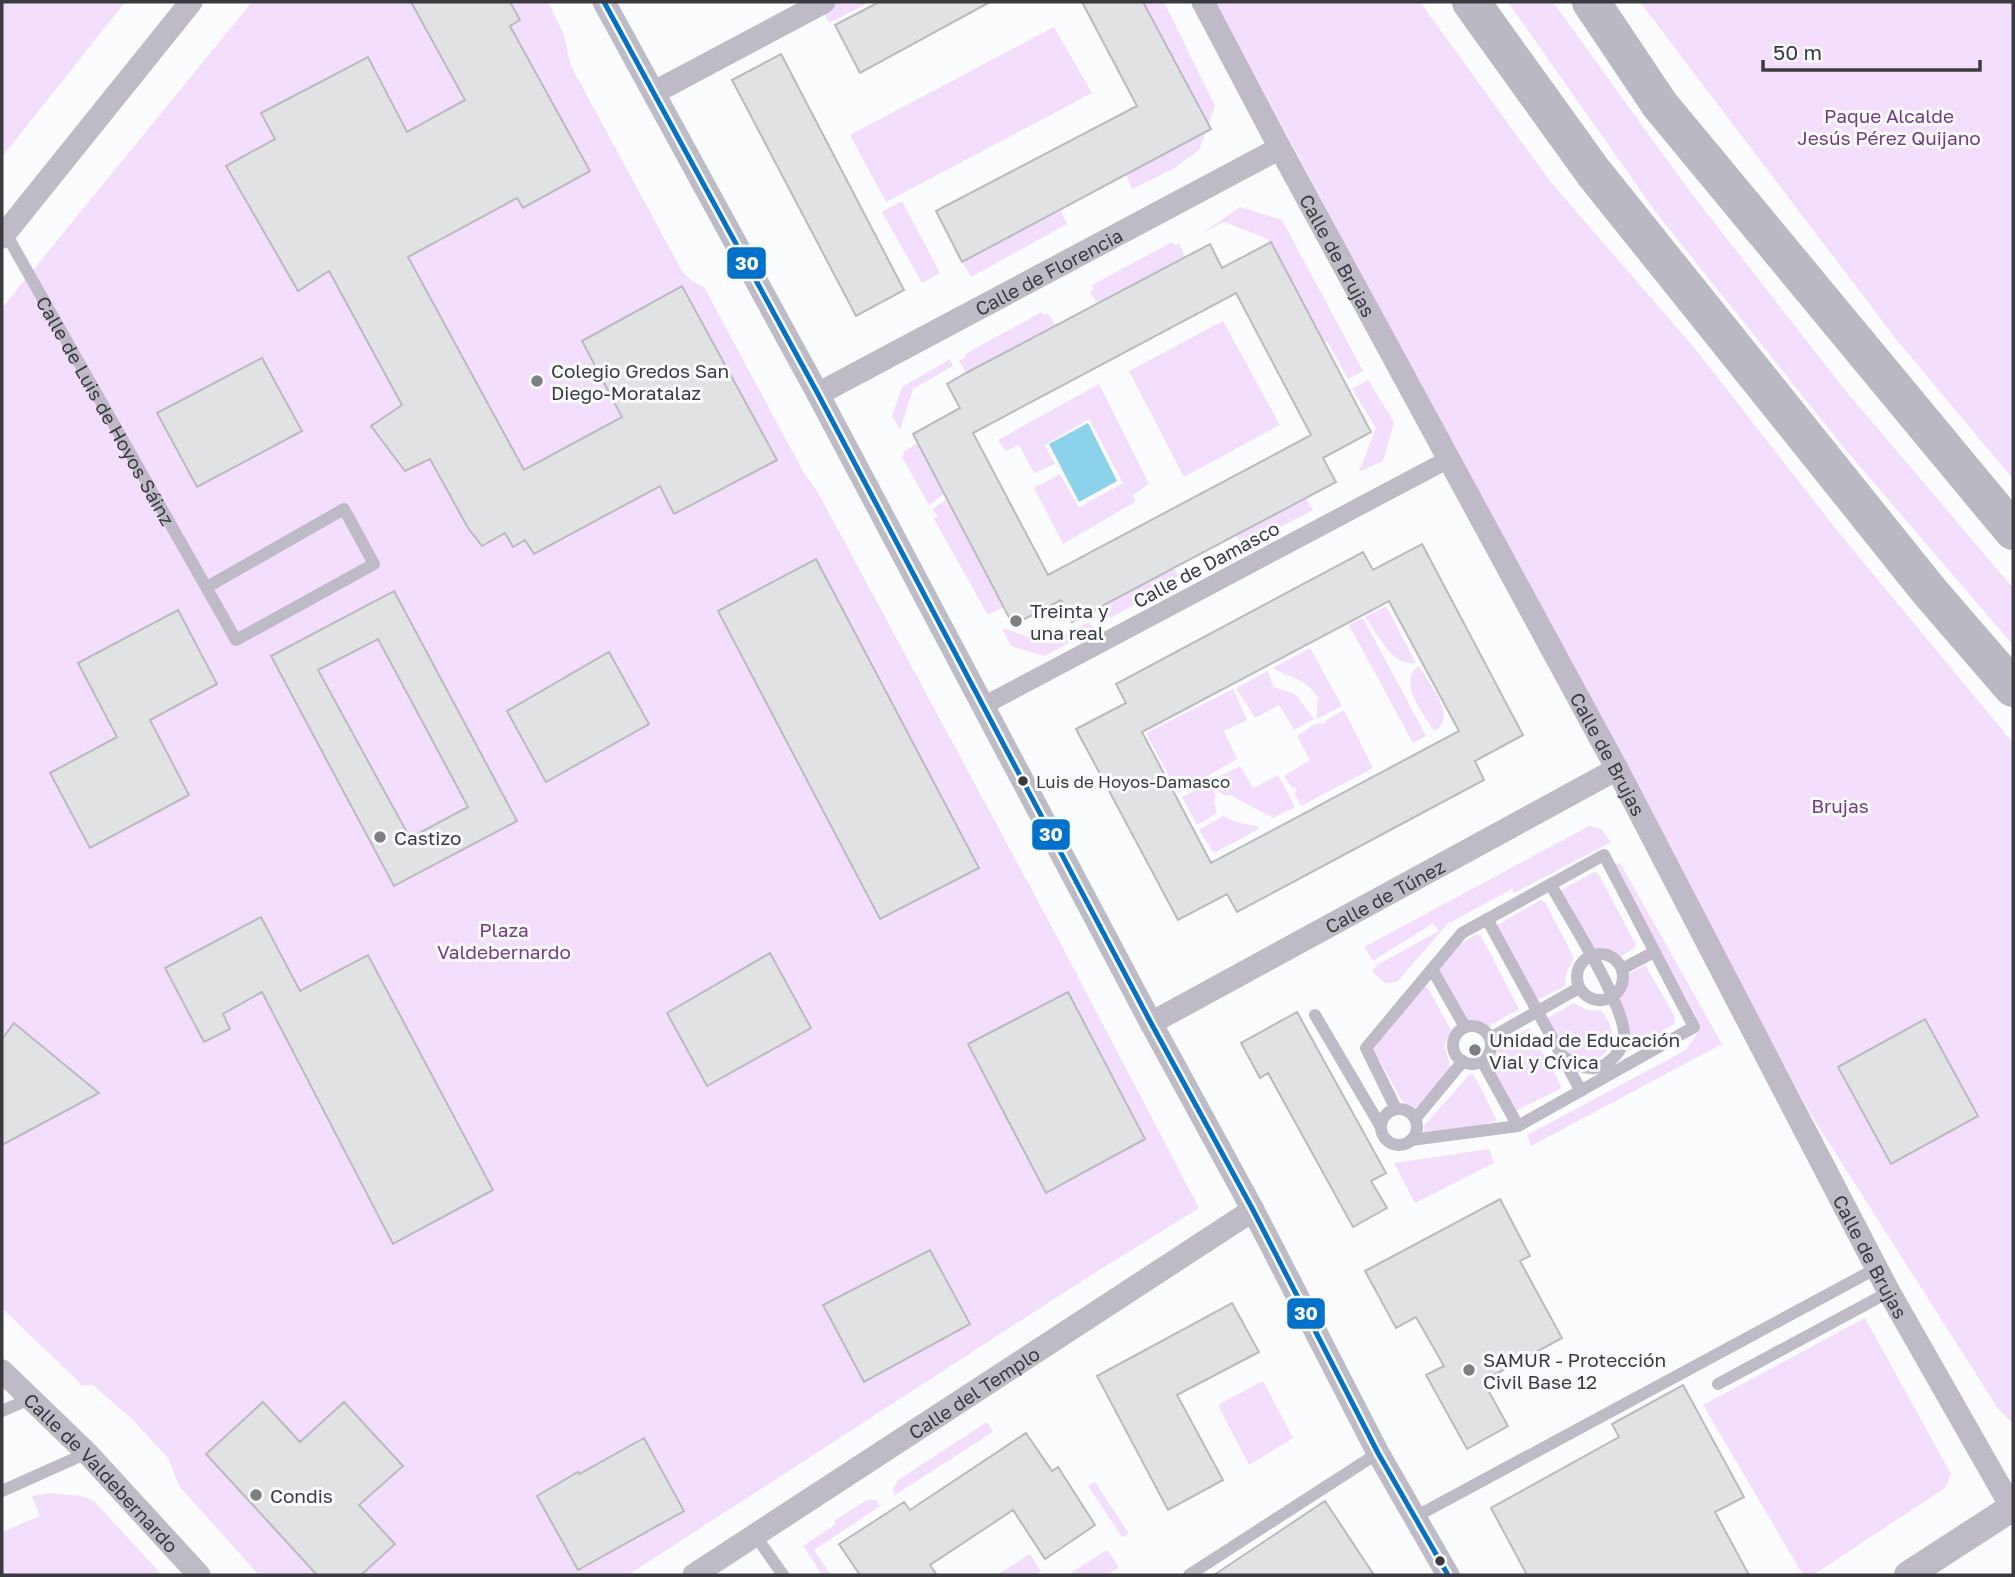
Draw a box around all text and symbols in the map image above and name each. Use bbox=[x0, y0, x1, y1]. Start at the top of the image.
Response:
scale bar bbox=[1763, 28, 1980, 72]
text: 50 m bbox=[1773, 39, 1822, 65]
park label: Paque Alcalde Jesús Pérez Quijano bbox=[1797, 104, 1981, 149]
street label: Calle de Brujas bbox=[1295, 190, 1381, 321]
street label: Calle de Florencia bbox=[971, 223, 1126, 320]
line badge: 30 bbox=[726, 246, 767, 280]
text: 30 bbox=[735, 251, 759, 274]
street label: Calle de Luis de Hoyos Sáinz bbox=[32, 292, 180, 529]
place label: Colegio Gredos San Diego-Moratalaz bbox=[551, 359, 729, 404]
marker: Colegio Gredos San Diego-Moratalaz bbox=[529, 373, 545, 389]
street label: Calle de Damasco bbox=[1129, 516, 1283, 612]
place label: Treinta y una real bbox=[1030, 599, 1109, 644]
marker: Treinta y una real bbox=[1008, 613, 1024, 629]
street label: Calle de Brujas bbox=[1566, 688, 1651, 819]
place label: Luis de Hoyos-Damasco bbox=[1036, 771, 1230, 792]
marker: Luis de Hoyos-Damasco bbox=[1016, 774, 1030, 788]
park label: Brujas bbox=[1811, 794, 1869, 817]
line badge: 30 bbox=[1031, 818, 1071, 851]
text: 30 bbox=[1039, 822, 1063, 845]
place label: Castizo bbox=[394, 826, 462, 849]
marker: Castizo bbox=[372, 829, 388, 845]
street label: Calle de Túnez bbox=[1321, 854, 1448, 938]
park label: Plaza Valdebernardo bbox=[437, 918, 571, 963]
place label: Unidad de Educación Vial y Cívica bbox=[1489, 1028, 1680, 1073]
marker: Unidad de Educación Vial y Cívica bbox=[1467, 1042, 1483, 1058]
street label: Calle de Brujas bbox=[1829, 1191, 1913, 1322]
line badge: 30 bbox=[1286, 1297, 1326, 1330]
text: 30 bbox=[1294, 1301, 1318, 1324]
street label: Calle del Templo bbox=[904, 1341, 1044, 1444]
place label: SAMUR - Protección Civil Base 12 bbox=[1483, 1348, 1666, 1393]
marker: SAMUR - Protección Civil Base 12 bbox=[1461, 1362, 1477, 1378]
street label: Calle de Valdebernardo bbox=[20, 1387, 184, 1557]
place label: Condis bbox=[270, 1484, 333, 1507]
marker: Condis bbox=[248, 1487, 264, 1503]
unlabelled marker bbox=[1433, 1554, 1447, 1568]

